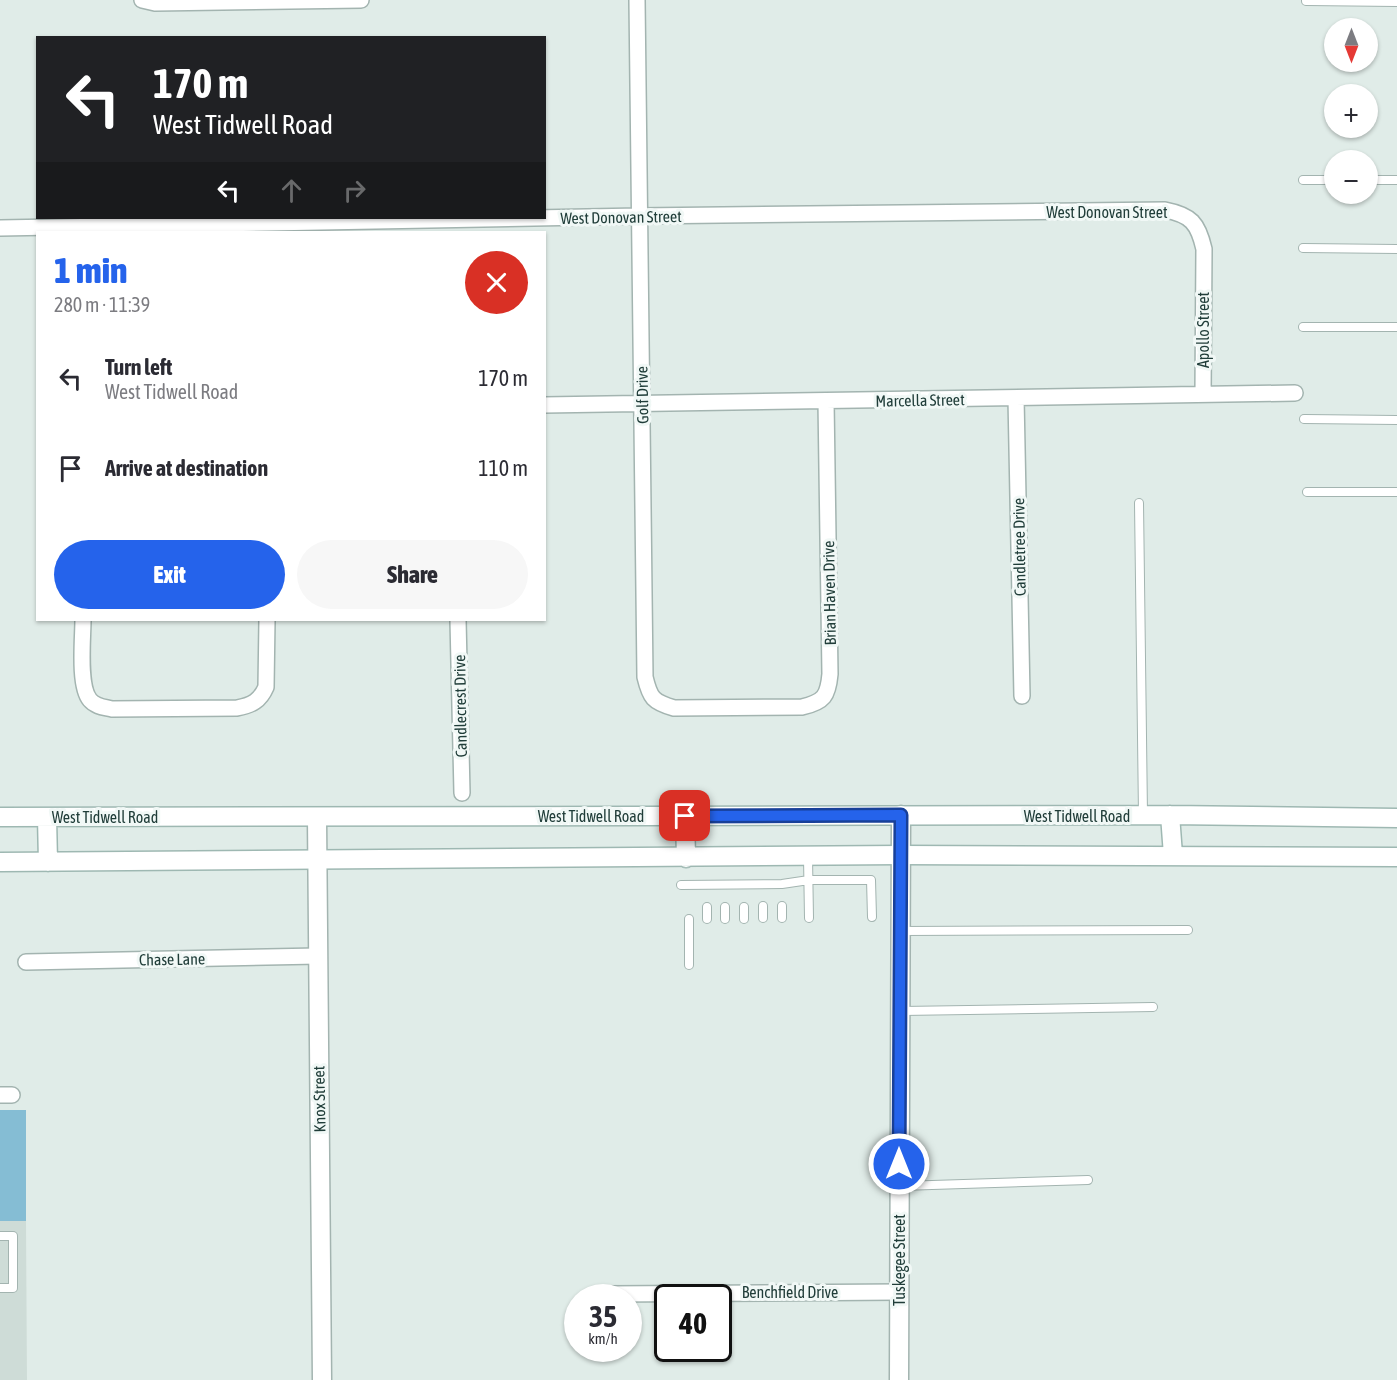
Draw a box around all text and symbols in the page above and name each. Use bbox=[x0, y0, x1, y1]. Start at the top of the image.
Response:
north arrow bbox=[1324, 18, 1378, 72]
map controls bbox=[1324, 18, 1378, 204]
text: 170 m bbox=[153, 59, 248, 107]
icon: left bbox=[54, 60, 132, 138]
button: + bbox=[1324, 84, 1378, 138]
text: West Tidwell Road bbox=[153, 109, 333, 140]
button: − bbox=[1324, 150, 1378, 204]
icon: left bbox=[212, 174, 245, 207]
icon: ahead bbox=[275, 174, 308, 207]
icon: right bbox=[338, 174, 371, 207]
street label: West Donovan Street bbox=[1046, 203, 1168, 221]
street label: West Donovan Street bbox=[560, 207, 682, 227]
text: 1 min bbox=[54, 249, 128, 291]
button: close bbox=[465, 251, 528, 314]
street label: Apollo Street bbox=[1194, 292, 1213, 368]
text: 280 m · 11:39 bbox=[54, 293, 150, 316]
text: Turn left bbox=[105, 354, 172, 380]
icon: left bbox=[54, 362, 87, 395]
text: 170 m bbox=[478, 365, 528, 391]
street label: Golf Drive bbox=[632, 366, 652, 424]
text: West Tidwell Road bbox=[105, 380, 238, 403]
street label: Marcella Street bbox=[875, 390, 965, 410]
icon: arrive bbox=[54, 452, 87, 485]
text: Arrive at destination bbox=[105, 455, 268, 481]
text: 110 m bbox=[478, 455, 528, 481]
street label: Candletree Drive bbox=[1009, 498, 1029, 596]
button: Exit bbox=[54, 540, 285, 609]
button: Share bbox=[297, 540, 528, 609]
street label: Brian Haven Drive bbox=[819, 540, 839, 646]
street label: Candlecrest Drive bbox=[450, 655, 470, 757]
pin bbox=[659, 790, 710, 841]
icon: arrive bbox=[668, 799, 701, 832]
street label: West Tidwell Road bbox=[538, 807, 644, 825]
street label: West Tidwell Road bbox=[1024, 807, 1130, 825]
street label: West Tidwell Road bbox=[52, 808, 158, 826]
street label: Chase Lane bbox=[139, 949, 205, 969]
street label: Knox Street bbox=[309, 1065, 329, 1133]
position arrow bbox=[867, 1132, 931, 1196]
street label: Tuskegee Street bbox=[890, 1214, 909, 1306]
street label: Benchfield Drive bbox=[742, 1283, 838, 1301]
speed limit sign: 40 bbox=[654, 1284, 732, 1362]
text: 35 bbox=[589, 1299, 617, 1333]
text: km/h bbox=[588, 1330, 618, 1347]

